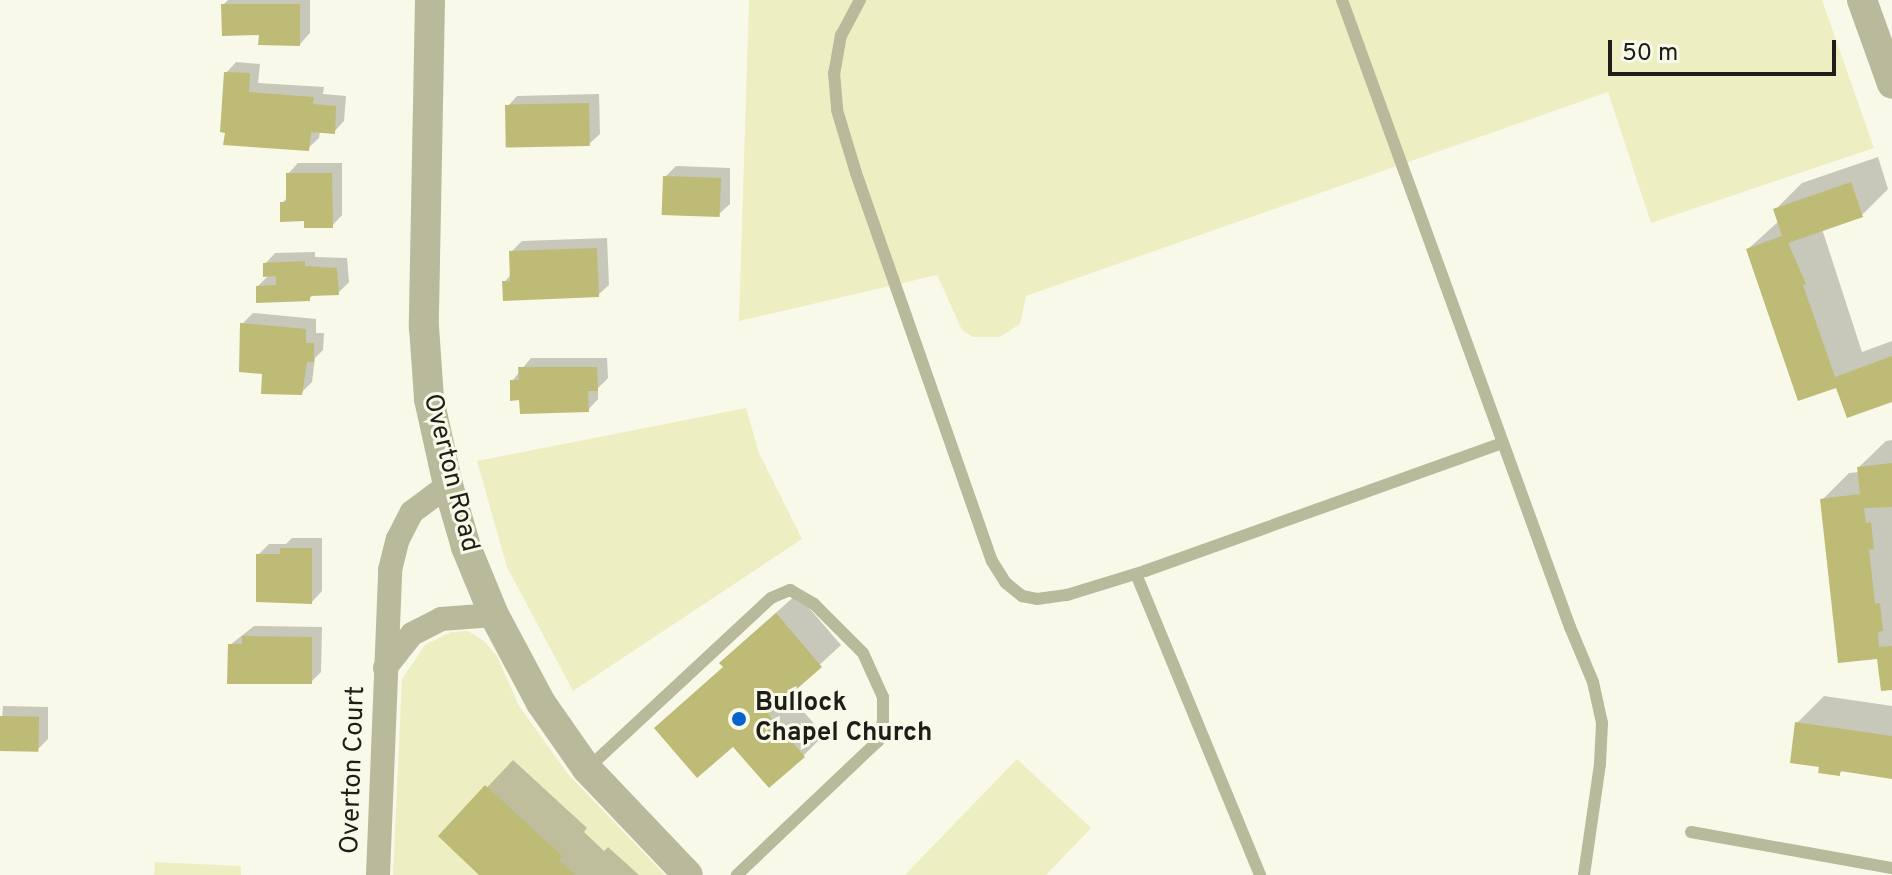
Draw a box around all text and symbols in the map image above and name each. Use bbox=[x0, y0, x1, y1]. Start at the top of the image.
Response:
scale bar bbox=[1612, 24, 1840, 74]
text: 50 m bbox=[1622, 39, 1678, 69]
street label: Overton Road bbox=[415, 391, 485, 555]
street label: Overton Court bbox=[335, 686, 373, 854]
place label: Bullock Chapel Church bbox=[755, 688, 932, 750]
marker: Bullock Chapel Church bbox=[730, 710, 748, 728]

